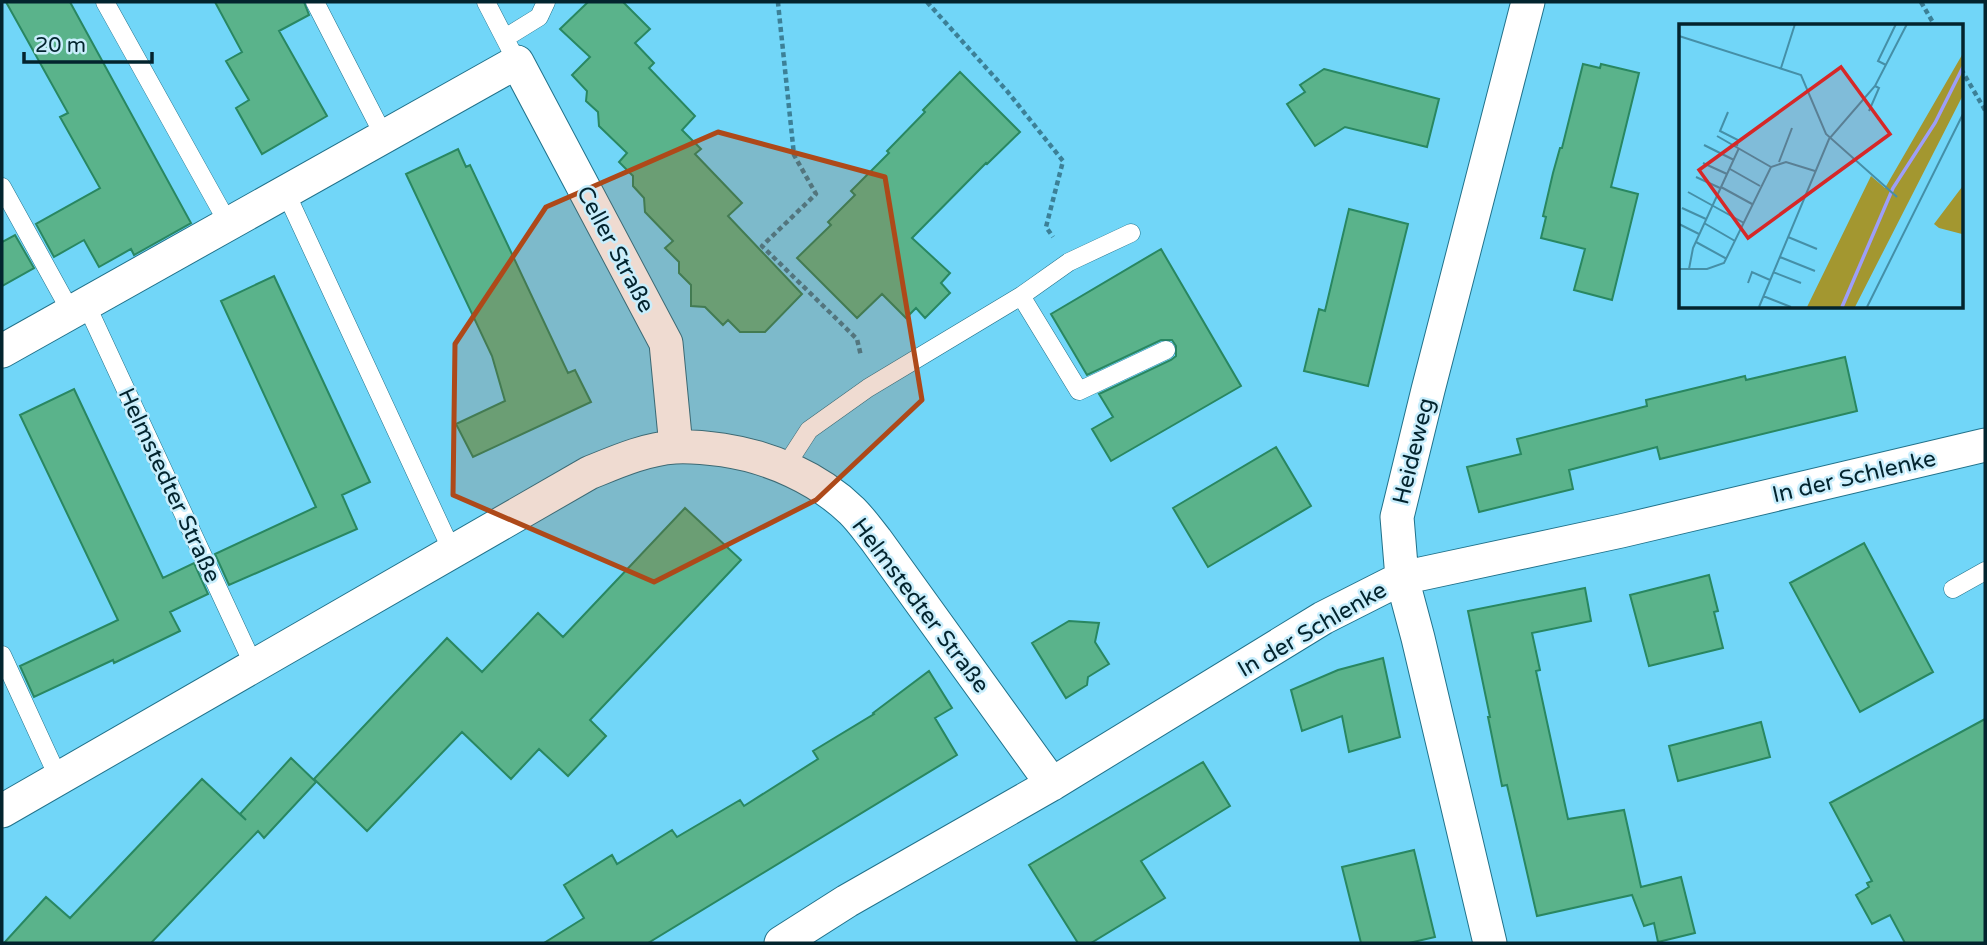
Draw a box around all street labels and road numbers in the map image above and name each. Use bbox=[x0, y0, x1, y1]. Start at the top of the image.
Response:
street label: Celler Straße bbox=[570, 181, 660, 317]
street label: Helmstedter Straße bbox=[112, 384, 227, 587]
street label: Heideweg bbox=[1387, 395, 1441, 507]
street label: In der Schlenke bbox=[1770, 445, 1939, 509]
street label: Helmstedter Straße bbox=[845, 513, 995, 699]
street label: In der Schlenke bbox=[1233, 576, 1392, 684]

